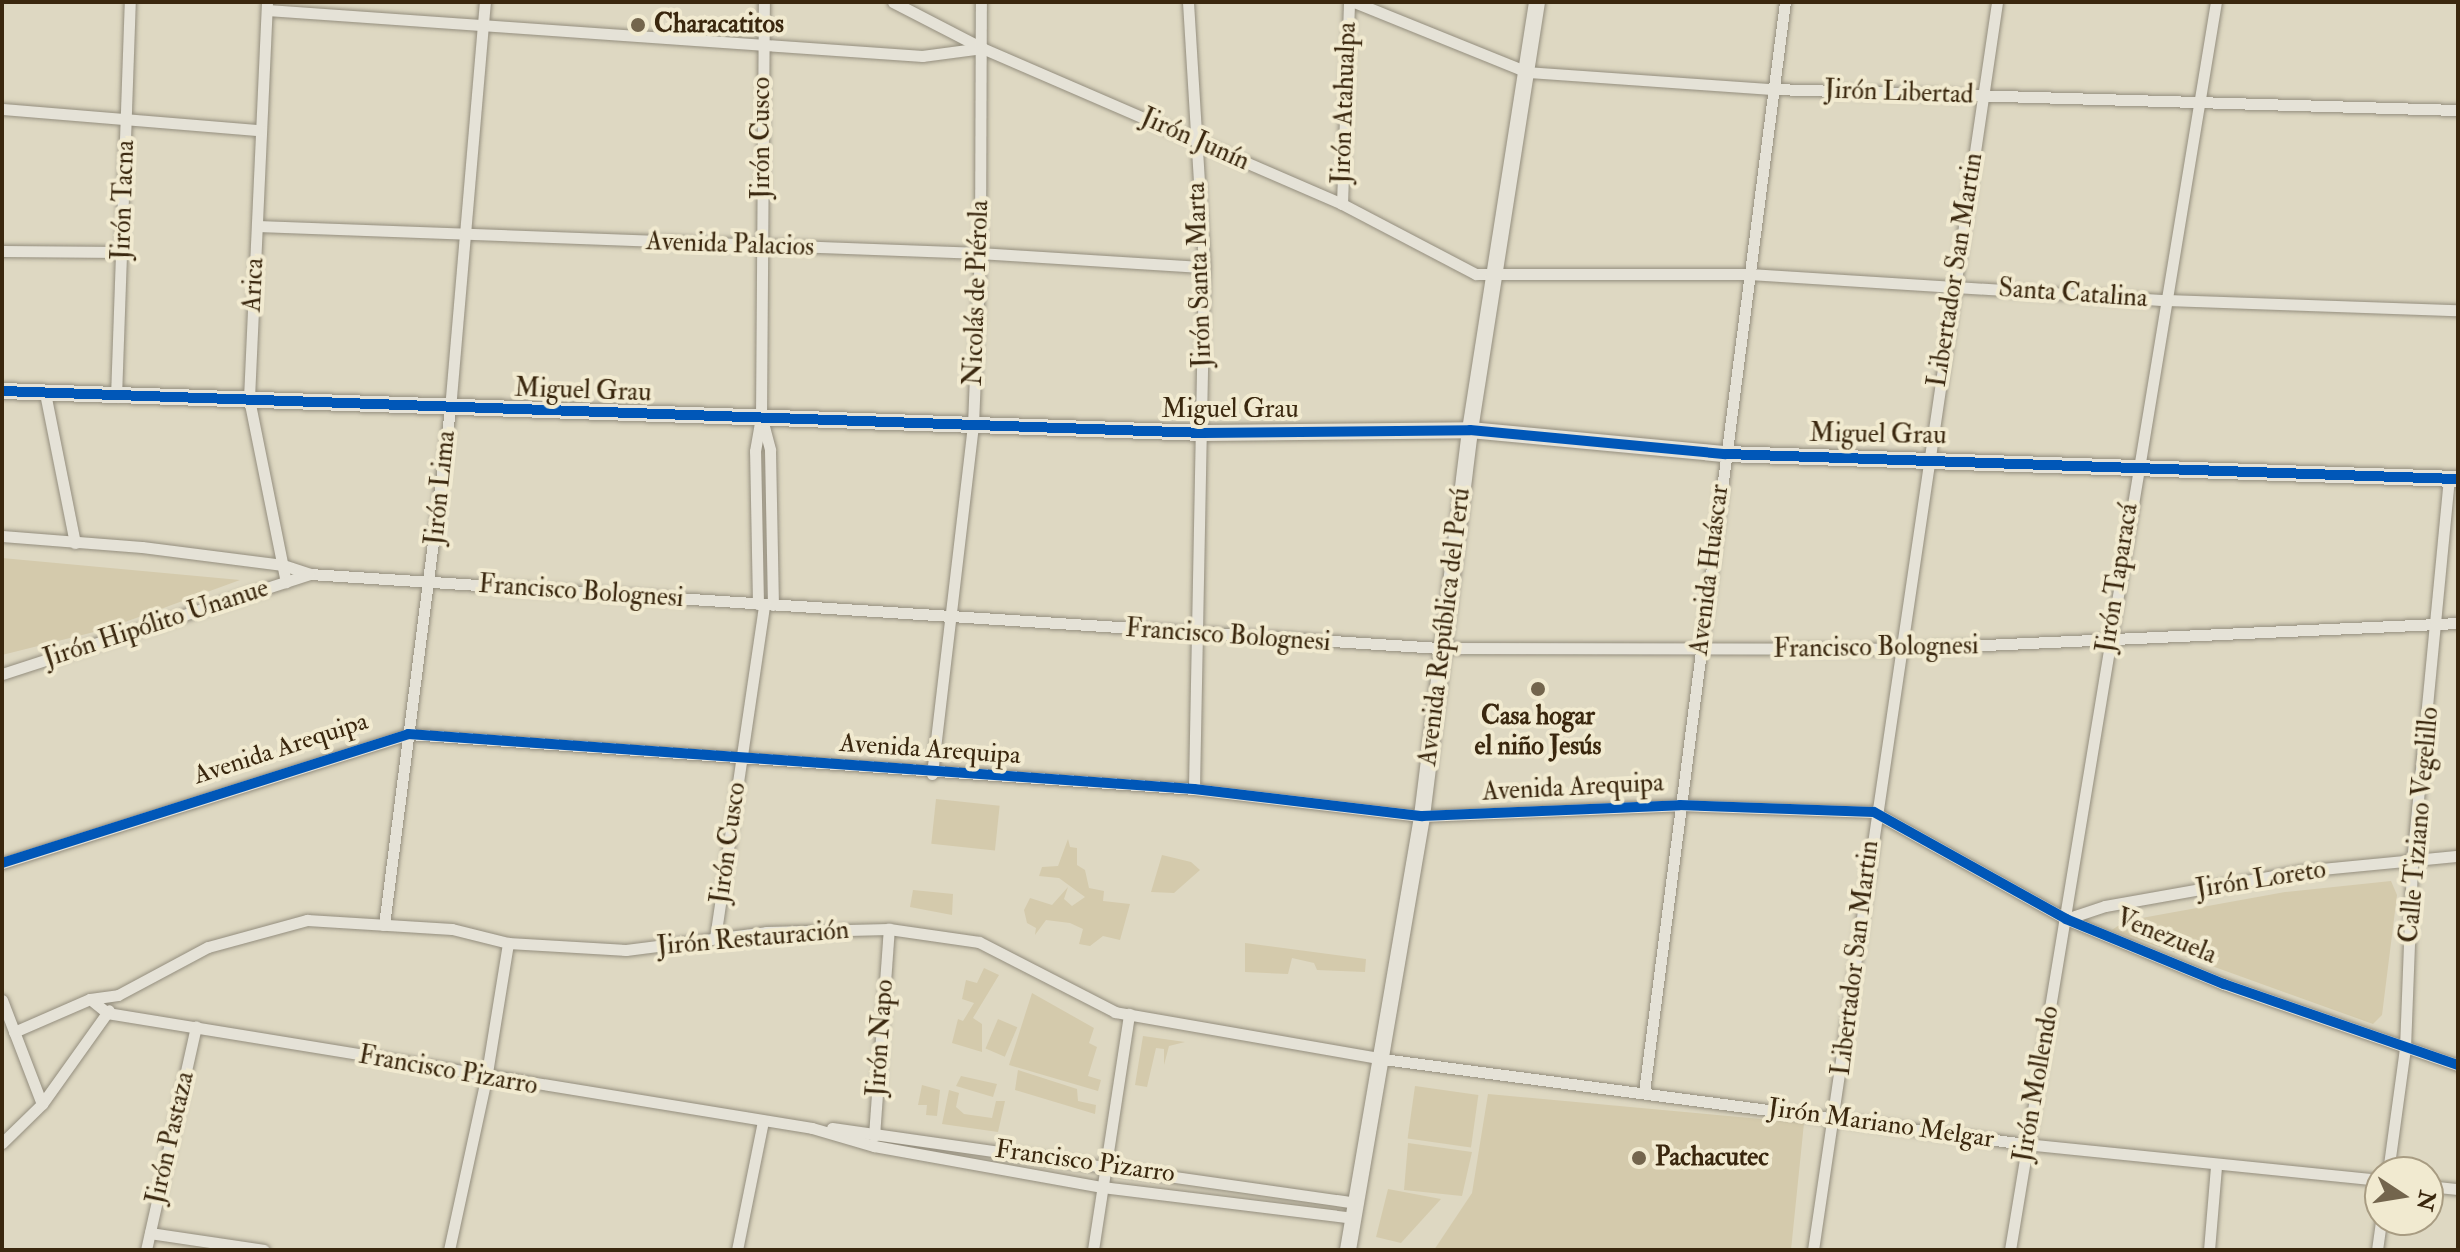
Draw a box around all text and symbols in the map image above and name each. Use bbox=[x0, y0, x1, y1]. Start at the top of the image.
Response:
place label: Characatitos bbox=[654, 9, 784, 41]
marker: Characatitos bbox=[629, 16, 647, 34]
street label: Jirón Atahualpa bbox=[1327, 22, 1363, 184]
street label: Jirón Libertad bbox=[1824, 75, 1974, 111]
street label: Jirón Cusco bbox=[746, 77, 778, 199]
street label: Jirón Junín bbox=[1136, 102, 1254, 178]
street label: Jirón Tacna bbox=[106, 140, 142, 260]
street label: Libertador San Martin bbox=[1922, 151, 1990, 389]
street label: Jirón Santa Marta bbox=[1181, 182, 1219, 368]
street label: Nicolás de Piérola bbox=[958, 200, 996, 386]
street label: Avenida Palacios bbox=[645, 226, 815, 264]
street label: Arica bbox=[237, 257, 271, 313]
street label: Santa Catalina bbox=[1997, 273, 2149, 315]
street label: Miguel Grau bbox=[514, 373, 652, 409]
street label: Miguel Grau bbox=[1161, 394, 1299, 426]
street label: Miguel Grau bbox=[1809, 418, 1947, 452]
street label: Jirón Lima bbox=[419, 429, 463, 547]
street label: Avenida Huáscar bbox=[1684, 483, 1736, 657]
street label: Avenida República del Perú bbox=[1412, 486, 1478, 768]
street label: Jirón Taparacá bbox=[2091, 501, 2145, 655]
street label: Francisco Bolognesi bbox=[477, 569, 685, 615]
street label: Jirón Hipólito Unanue bbox=[40, 573, 272, 675]
street label: Francisco Bolognesi bbox=[1124, 613, 1332, 659]
street label: Francisco Bolognesi bbox=[1773, 631, 1979, 665]
marker: Casa hogar el niño Jesús bbox=[1529, 680, 1547, 698]
place label: Casa hogar el niño Jesús bbox=[1475, 701, 1601, 762]
street label: Avenida Arequipa bbox=[190, 706, 372, 792]
street label: Calle Tiziano Vegelillo bbox=[2394, 706, 2446, 944]
street label: Avenida Arequipa bbox=[838, 728, 1022, 772]
street label: Avenida Arequipa bbox=[1482, 768, 1664, 808]
street label: Jirón Cusco bbox=[705, 780, 753, 906]
street label: Libertador San Martin bbox=[1826, 839, 1886, 1077]
street label: Jirón Loreto bbox=[2194, 854, 2328, 906]
street label: Venezuela bbox=[2111, 903, 2221, 971]
street label: Jirón Restauración bbox=[656, 915, 850, 963]
street label: Jirón Napo bbox=[861, 978, 901, 1098]
street label: Jirón Mollendo bbox=[2008, 1003, 2066, 1165]
street label: Francisco Pizarro bbox=[356, 1040, 540, 1102]
street label: Jirón Pastaza bbox=[141, 1069, 201, 1207]
street label: Jirón Mariano Melgar bbox=[1766, 1093, 1996, 1155]
street label: Francisco Pizarro bbox=[993, 1134, 1177, 1190]
place label: Pachacutec bbox=[1655, 1142, 1769, 1174]
marker: Pachacutec bbox=[1630, 1149, 1648, 1167]
north arrow bbox=[2364, 1156, 2444, 1236]
text: N bbox=[2410, 1188, 2441, 1213]

